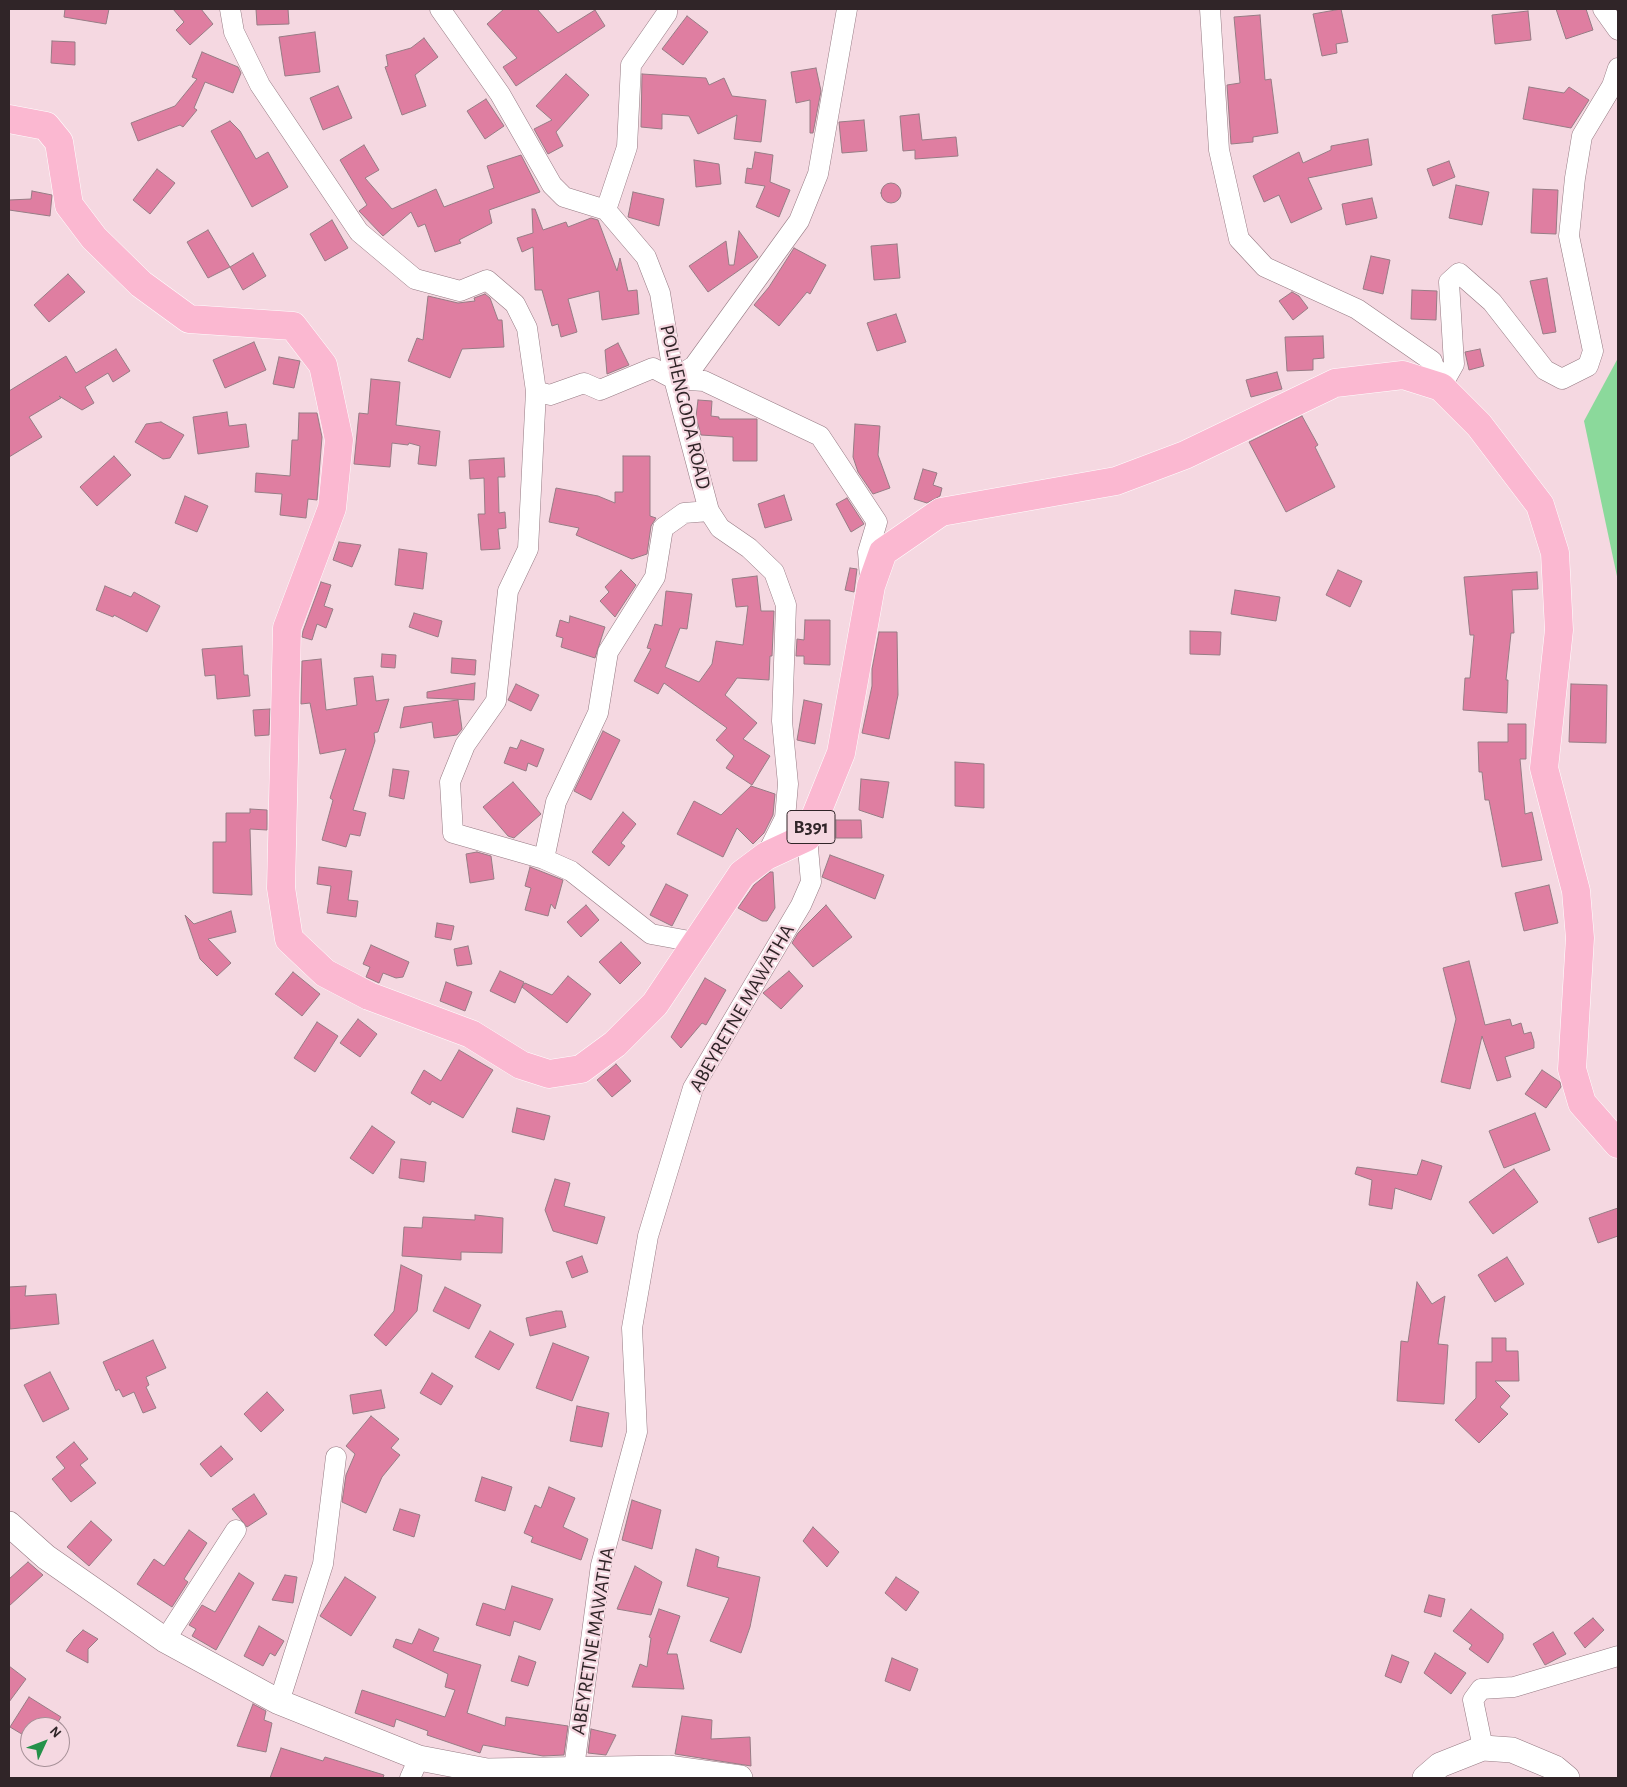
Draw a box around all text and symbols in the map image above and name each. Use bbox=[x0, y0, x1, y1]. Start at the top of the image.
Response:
street label: POLHENGODA ROAD bbox=[654, 322, 716, 492]
road number: B391 bbox=[787, 810, 835, 844]
street label: ABEYRETNE MAWATHA bbox=[684, 920, 800, 1096]
street label: ABEYRETNE MAWATHA bbox=[566, 1546, 620, 1736]
north arrow bbox=[20, 1717, 70, 1767]
text: N bbox=[47, 1724, 64, 1741]

